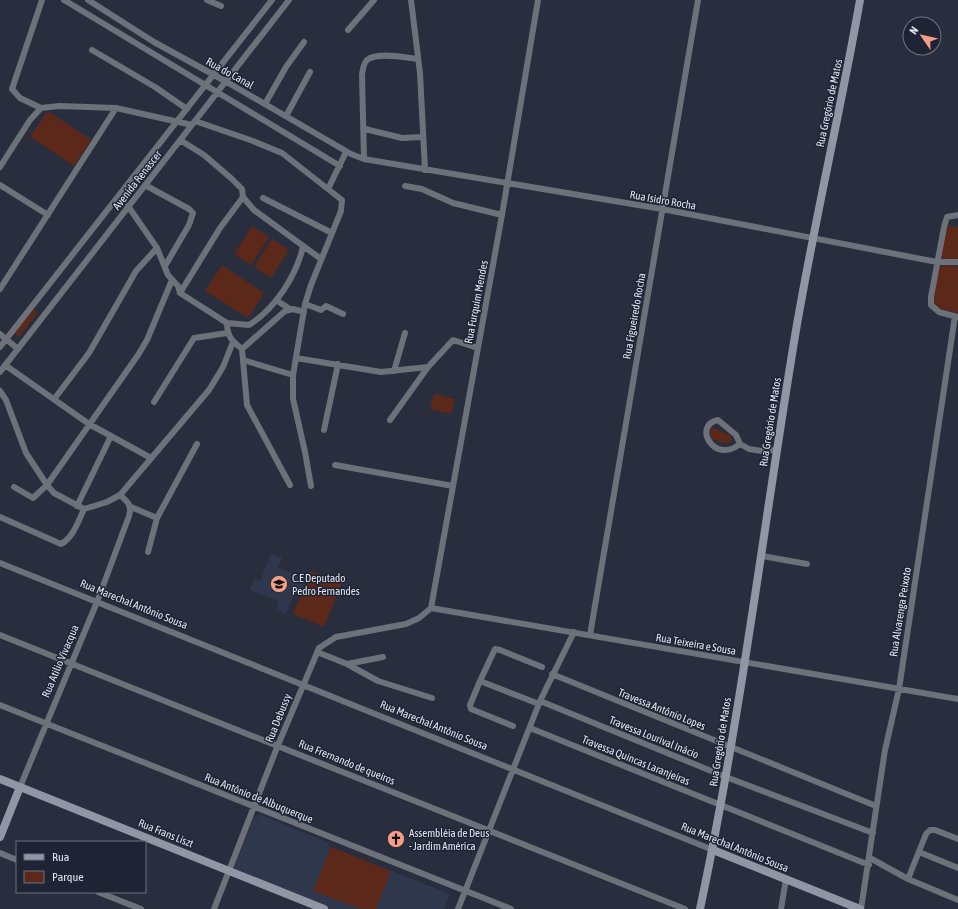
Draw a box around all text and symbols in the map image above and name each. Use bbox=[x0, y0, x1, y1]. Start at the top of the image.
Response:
north arrow bbox=[902, 16, 942, 56]
text: N bbox=[907, 24, 921, 36]
street label: Rua do Canal bbox=[204, 55, 256, 91]
street label: Rua Gregório de Matos bbox=[814, 58, 844, 148]
street label: Avenida Renascer bbox=[110, 147, 164, 212]
street label: Rua Isidro Rocha bbox=[629, 188, 697, 212]
street label: Rua Furquim Mendes bbox=[462, 259, 490, 345]
street label: Rua Figueiredo Rocha bbox=[621, 272, 647, 360]
street label: Rua Gregório de Matos bbox=[757, 377, 783, 467]
street label: Rua Alvarenga Peixoto bbox=[887, 566, 913, 658]
place label: C.E Deputado Pedro Fernandes bbox=[292, 572, 360, 597]
school or university icon: C.E Deputado Pedro Fernandes bbox=[269, 574, 289, 594]
street label: Rua Marechal Antônio Sousa bbox=[79, 577, 189, 631]
street label: Rua Atilio Vivacqua bbox=[39, 623, 81, 699]
street label: Rua Teixeira e Sousa bbox=[655, 631, 737, 657]
street label: Travessa Antônio Lopes bbox=[617, 686, 708, 732]
street label: Rua Debussy bbox=[263, 691, 293, 744]
street label: Rua Gregório de Matos bbox=[707, 697, 733, 787]
street label: Rua Marechal Antônio Sousa bbox=[379, 698, 489, 752]
street label: Travessa Lourival Inácio bbox=[607, 714, 701, 760]
street label: Travessa Quincas Laranjeiras bbox=[580, 733, 692, 787]
street label: Rua Frernando de queiros bbox=[297, 737, 397, 787]
street label: Rua Antônio de Albuquerque bbox=[203, 771, 315, 825]
street label: Rua Frans Liszt bbox=[137, 817, 195, 849]
street label: Rua Marechal Antônio Sousa bbox=[680, 820, 790, 874]
place label: Assembléia de Deus - Jardim América bbox=[409, 827, 489, 852]
church icon: Assembléia de Deus - Jardim América bbox=[386, 829, 406, 849]
legend bbox=[16, 841, 146, 893]
text: Rua bbox=[52, 850, 69, 864]
text: Parque bbox=[52, 870, 84, 884]

